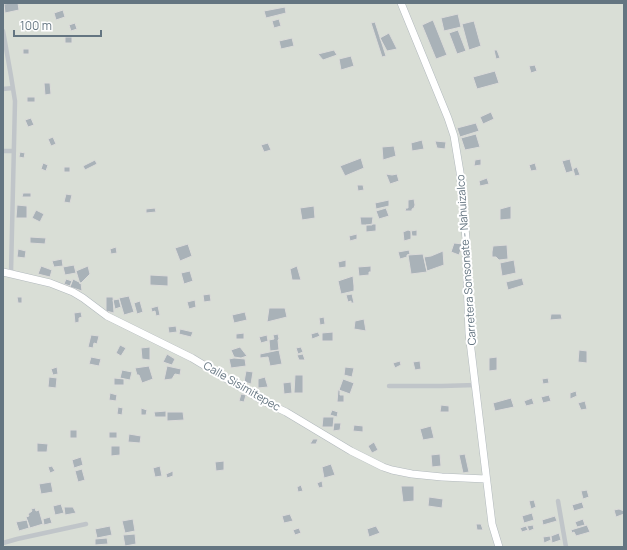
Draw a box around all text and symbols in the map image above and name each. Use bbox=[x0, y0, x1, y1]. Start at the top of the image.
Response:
scale bar bbox=[14, 12, 101, 38]
text: 100 m bbox=[20, 17, 52, 34]
street label: Carretera Sonsonate - Nahuizalco bbox=[452, 174, 479, 346]
street label: Calle Sisimitepec bbox=[201, 357, 284, 414]

